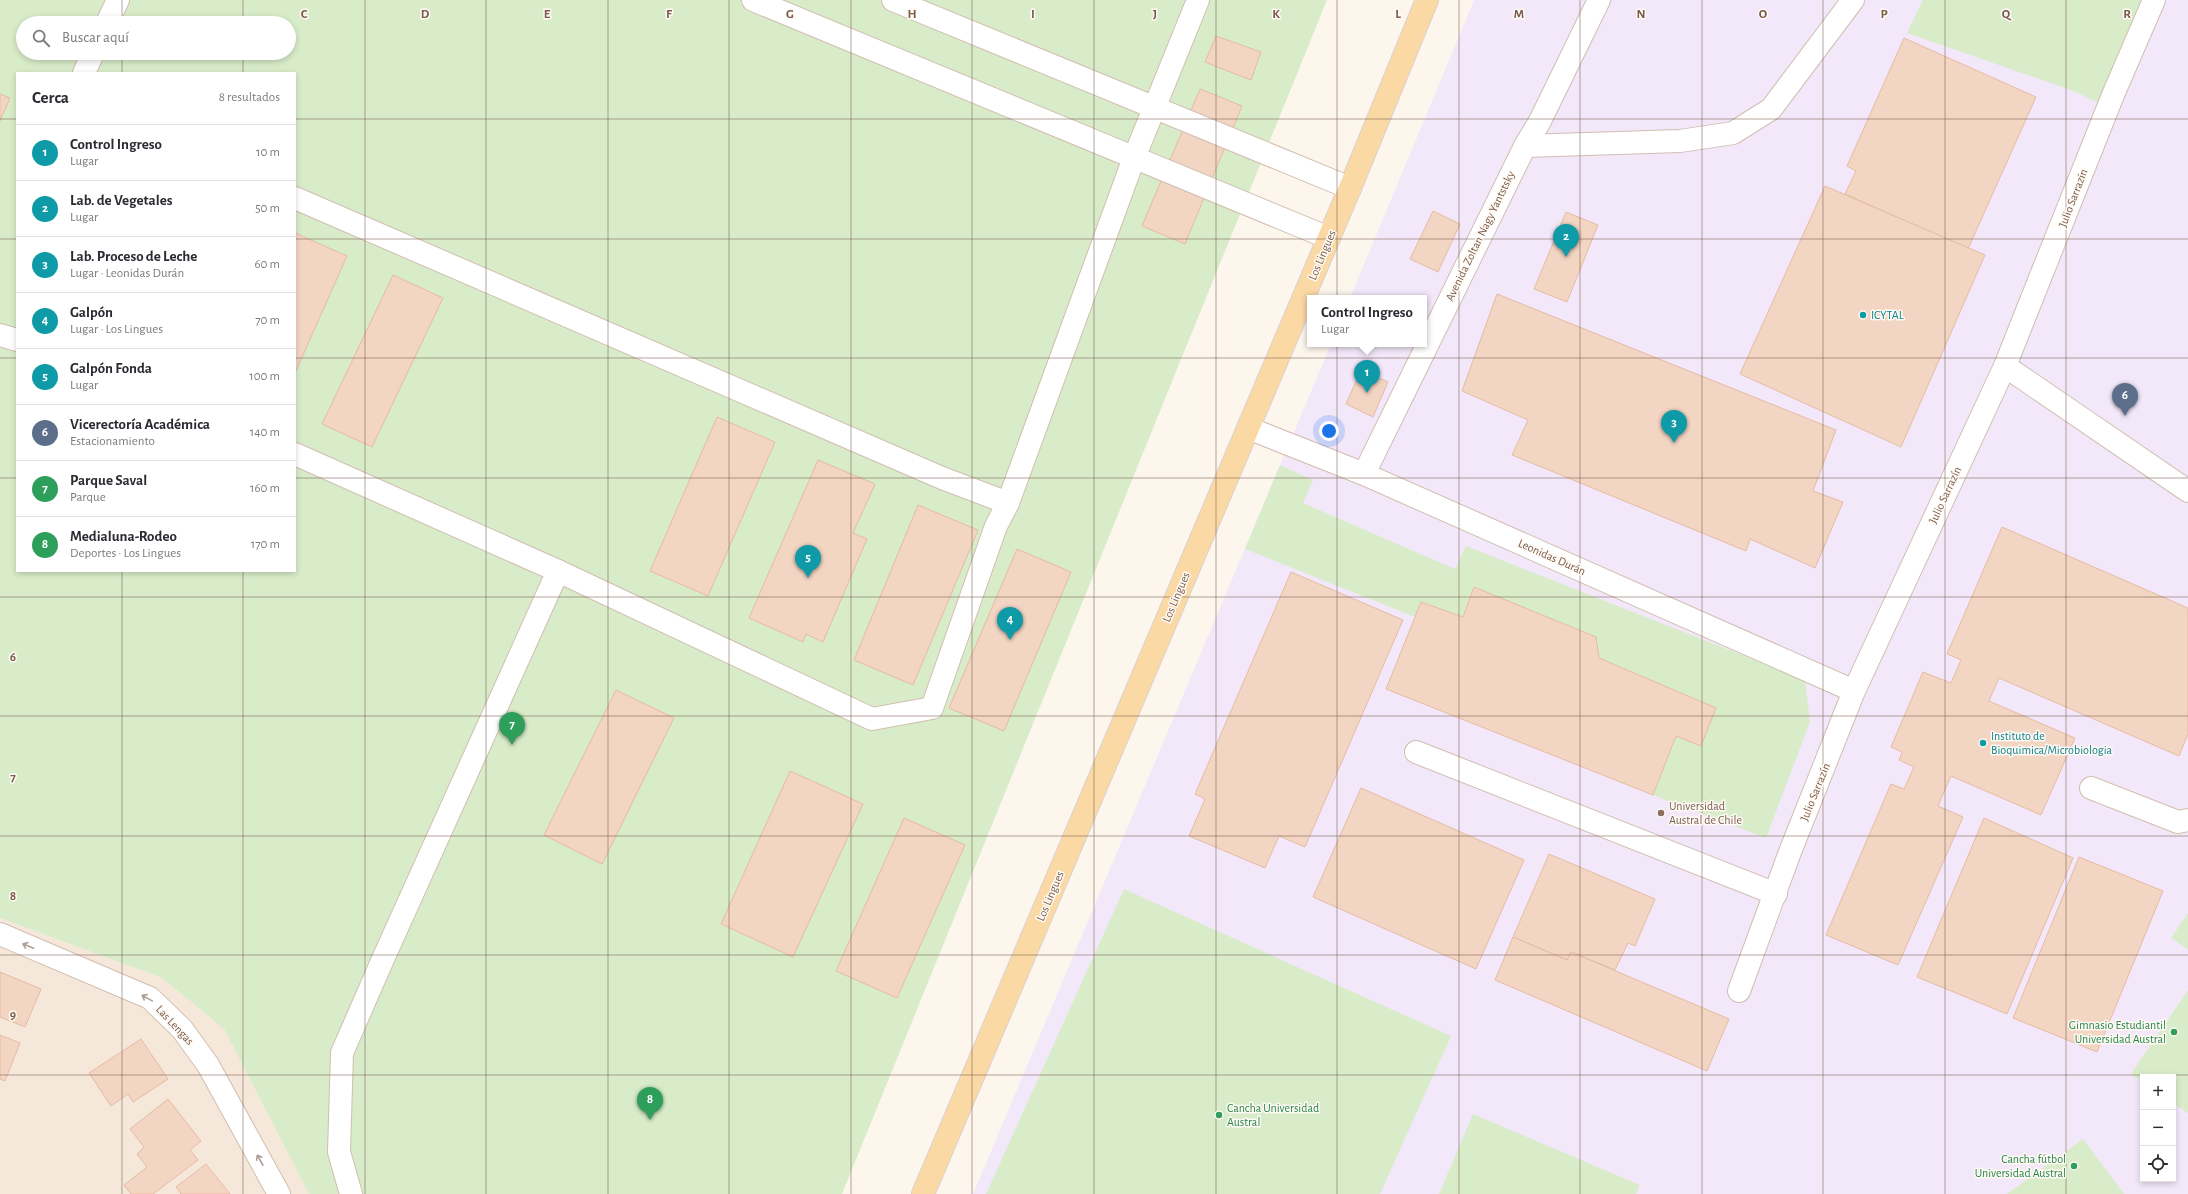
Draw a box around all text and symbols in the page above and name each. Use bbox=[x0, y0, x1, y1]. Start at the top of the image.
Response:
text: C bbox=[301, 8, 308, 21]
text: D bbox=[421, 8, 430, 21]
text: E bbox=[544, 8, 551, 21]
text: F bbox=[666, 8, 673, 21]
text: G bbox=[786, 8, 794, 21]
text: H bbox=[907, 8, 917, 21]
text: I bbox=[1031, 8, 1035, 21]
text: J bbox=[1153, 8, 1157, 21]
text: K bbox=[1272, 8, 1280, 21]
text: L bbox=[1395, 8, 1401, 21]
text: M bbox=[1514, 8, 1524, 21]
text: N bbox=[1636, 8, 1646, 21]
text: O bbox=[1759, 8, 1768, 21]
text: P bbox=[1880, 8, 1888, 21]
text: Q bbox=[2002, 8, 2012, 21]
text: R bbox=[2123, 8, 2131, 21]
search box bbox=[16, 16, 296, 60]
icon: search bbox=[30, 27, 52, 49]
text: Buscar aquí bbox=[62, 30, 129, 45]
text: Cerca bbox=[32, 89, 69, 106]
text: 8 resultados bbox=[219, 91, 280, 104]
text: Control Ingreso bbox=[70, 137, 162, 152]
text: 1 bbox=[43, 146, 47, 159]
text: 10 m bbox=[256, 146, 280, 159]
text: Lugar bbox=[70, 155, 98, 168]
street label: Julio Sarrazín bbox=[2056, 167, 2090, 229]
street label: Avenida Zoltan Nagy Yantstsky bbox=[1443, 169, 1518, 303]
text: Lab. de Vegetales bbox=[70, 193, 173, 208]
text: 2 bbox=[42, 202, 48, 215]
text: 50 m bbox=[255, 202, 280, 215]
text: Lugar bbox=[70, 211, 98, 224]
pin: 2 bbox=[1553, 224, 1579, 257]
street label: Los Lingues bbox=[1306, 228, 1338, 282]
text: Lab. Proceso de Leche bbox=[70, 249, 197, 264]
text: 3 bbox=[42, 258, 48, 271]
text: 60 m bbox=[254, 258, 280, 271]
text: Lugar · Leonidas Durán bbox=[70, 267, 184, 280]
popup bbox=[1307, 295, 1427, 347]
text: Galpón bbox=[70, 305, 113, 320]
text: Control Ingreso bbox=[1321, 305, 1413, 320]
place label: ICYTAL bbox=[1871, 309, 1904, 321]
marker: ICYTAL bbox=[1858, 310, 1868, 320]
text: 4 bbox=[42, 314, 48, 327]
text: 70 m bbox=[255, 314, 280, 327]
text: Lugar · Los Lingues bbox=[70, 323, 163, 336]
text: Lugar bbox=[1321, 323, 1349, 336]
pin: 1 bbox=[1354, 360, 1380, 393]
text: Galpón Fonda bbox=[70, 361, 152, 376]
text: 5 bbox=[42, 370, 48, 383]
text: 100 m bbox=[249, 370, 280, 383]
text: Lugar bbox=[70, 379, 98, 392]
pin: 6 bbox=[2112, 383, 2138, 416]
pin: 3 bbox=[1661, 410, 1687, 443]
text: Vicerectoría Académica bbox=[70, 417, 210, 432]
your location bbox=[1319, 421, 1339, 441]
text: 6 bbox=[42, 426, 48, 439]
text: 140 m bbox=[250, 426, 280, 439]
text: Estacionamiento bbox=[70, 435, 155, 448]
street label: Julio Sarrazín bbox=[1927, 465, 1963, 525]
text: Parque Saval bbox=[70, 473, 147, 488]
text: 7 bbox=[42, 482, 48, 495]
text: 160 m bbox=[250, 482, 280, 495]
text: Parque bbox=[70, 491, 106, 504]
text: Medialuna-Rodeo bbox=[70, 529, 177, 544]
street label: Leonidas Durán bbox=[1516, 537, 1588, 577]
text: 8 bbox=[42, 538, 48, 551]
text: 170 m bbox=[251, 538, 280, 551]
pin: 5 bbox=[795, 545, 821, 578]
text: Deportes · Los Lingues bbox=[70, 547, 181, 560]
street label: Los Lingues bbox=[1160, 570, 1192, 624]
pin: 4 bbox=[997, 607, 1023, 640]
text: 6 bbox=[10, 651, 16, 664]
pin: 7 bbox=[499, 712, 525, 745]
place label: Instituto de Bioquimica/Microbiologia bbox=[1991, 730, 2113, 756]
marker: Instituto de Bioquimica/Microbiologia bbox=[1978, 738, 1988, 748]
street label: Julio Sarrazín bbox=[1798, 761, 1832, 823]
text: 7 bbox=[10, 771, 16, 784]
place label: Universidad Austral de Chile bbox=[1669, 800, 1742, 826]
marker: Universidad Austral de Chile bbox=[1656, 808, 1666, 818]
street label: Los Lingues bbox=[1034, 869, 1066, 923]
text: 8 bbox=[10, 890, 16, 903]
one-way arrow bbox=[22, 941, 34, 949]
one-way arrow bbox=[141, 993, 153, 1001]
street label: Las Lengas bbox=[154, 1003, 196, 1047]
text: 9 bbox=[10, 1009, 16, 1022]
place label: Gimnasio Estudiantil Universidad Austral bbox=[2069, 1019, 2166, 1045]
marker: Gimnasio Estudiantil Universidad Austral bbox=[2169, 1027, 2179, 1037]
map controls bbox=[2140, 1074, 2176, 1182]
button: + bbox=[2140, 1074, 2176, 1110]
pin: 8 bbox=[637, 1087, 663, 1120]
place label: Cancha Universidad Austral bbox=[1227, 1102, 1319, 1128]
marker: Cancha Universidad Austral bbox=[1214, 1110, 1224, 1120]
button: − bbox=[2140, 1110, 2176, 1146]
button: locate bbox=[2140, 1146, 2176, 1182]
place label: Cancha fútbol Universidad Austral bbox=[1975, 1153, 2066, 1179]
one-way arrow bbox=[256, 1154, 263, 1166]
marker: Cancha fútbol Universidad Austral bbox=[2069, 1161, 2079, 1171]

